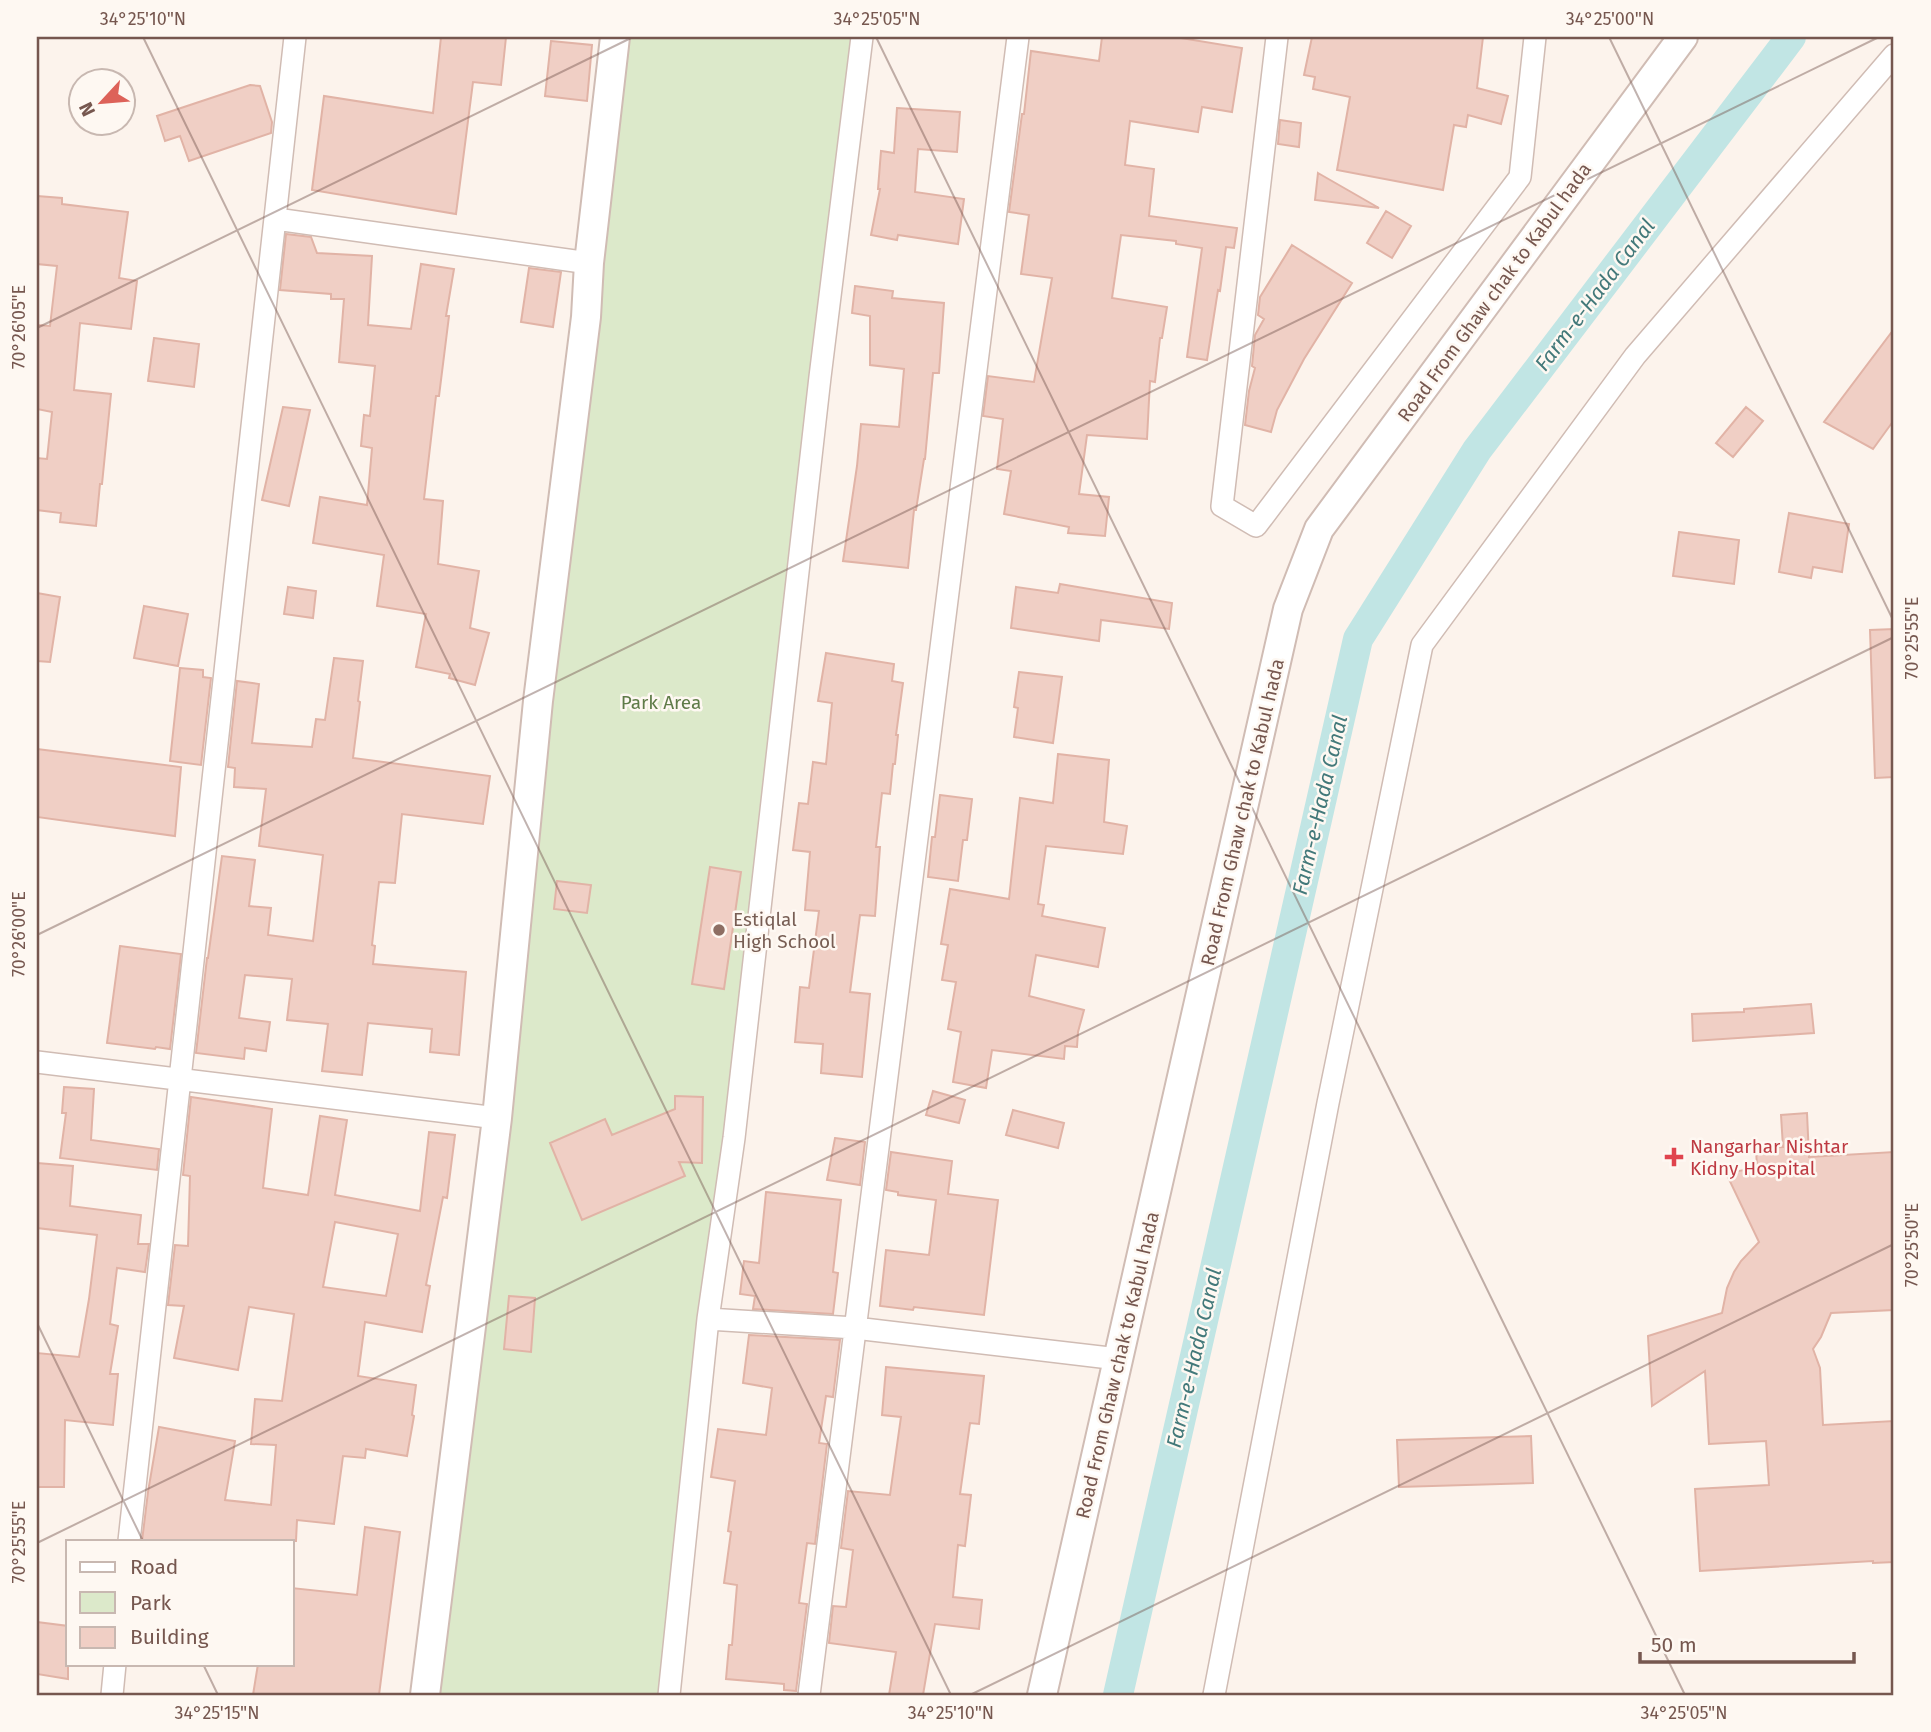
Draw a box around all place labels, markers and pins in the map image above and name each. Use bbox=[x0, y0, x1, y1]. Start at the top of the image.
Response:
place label: Estiqlal High School bbox=[733, 908, 836, 953]
marker: Estiqlal High School bbox=[711, 922, 727, 938]
place label: Nangarhar Nishtar Kidny Hospital bbox=[1690, 1135, 1849, 1180]
marker: Nangarhar Nishtar Kidny Hospital bbox=[1664, 1147, 1684, 1167]

